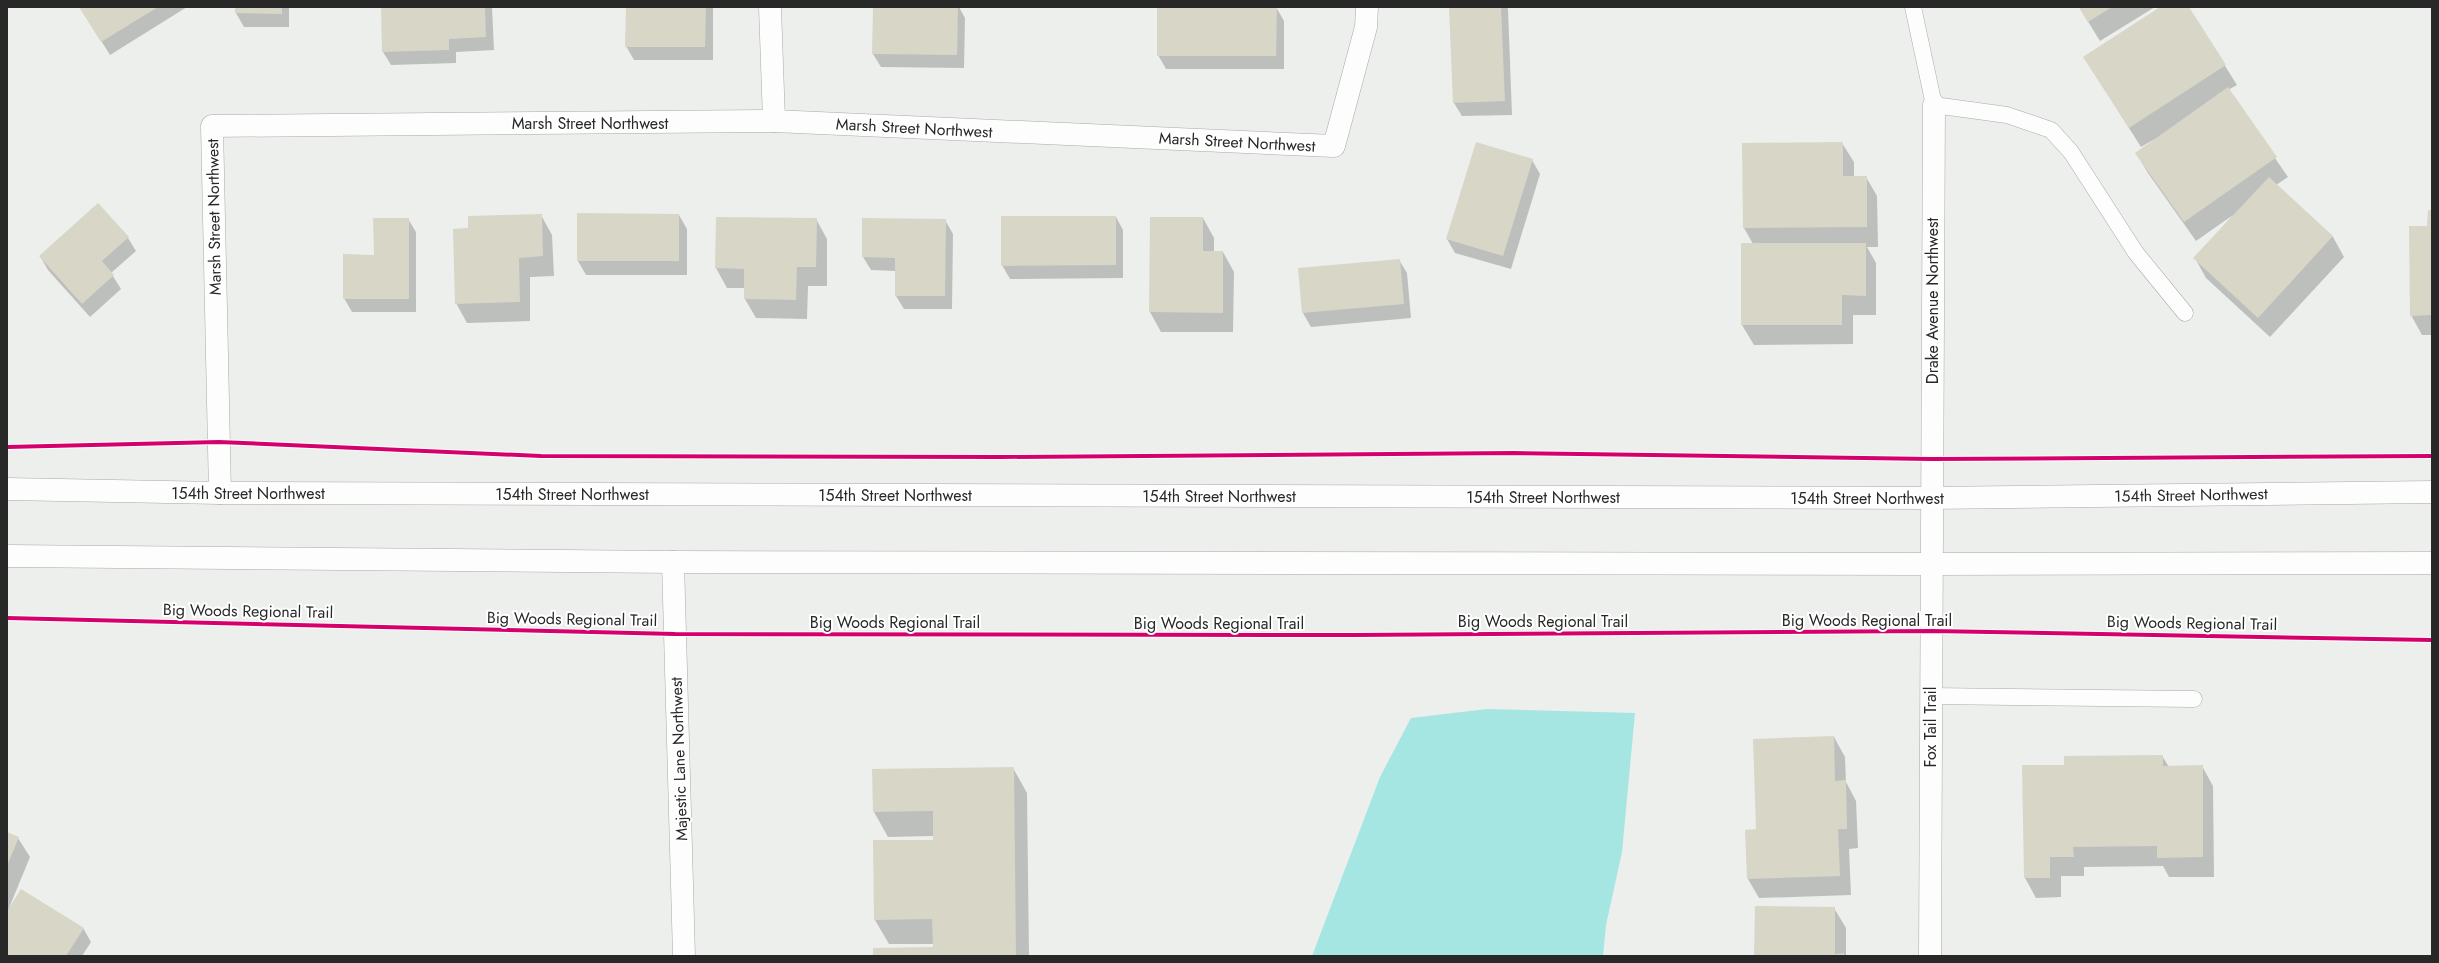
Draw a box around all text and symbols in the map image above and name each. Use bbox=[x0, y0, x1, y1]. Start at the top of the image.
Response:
street label: Marsh Street Northwest bbox=[512, 112, 669, 135]
street label: Marsh Street Northwest bbox=[835, 112, 993, 144]
street label: Marsh Street Northwest bbox=[1158, 126, 1316, 158]
street label: Marsh Street Northwest bbox=[201, 138, 227, 296]
street label: Drake Avenue Northwest bbox=[1921, 218, 1944, 384]
street label: 154th Street Northwest bbox=[171, 482, 325, 505]
street label: 154th Street Northwest bbox=[2114, 482, 2268, 508]
street label: 154th Street Northwest bbox=[495, 483, 649, 506]
street label: 154th Street Northwest bbox=[818, 484, 972, 507]
street label: 154th Street Northwest bbox=[1142, 485, 1296, 508]
street label: 154th Street Northwest bbox=[1466, 486, 1620, 509]
street label: 154th Street Northwest bbox=[1790, 487, 1944, 510]
street label: Big Woods Regional Trail bbox=[163, 598, 333, 624]
street label: Big Woods Regional Trail bbox=[487, 606, 657, 632]
street label: Big Woods Regional Trail bbox=[1782, 609, 1952, 632]
street label: Big Woods Regional Trail bbox=[1458, 610, 1628, 633]
street label: Big Woods Regional Trail bbox=[2107, 610, 2277, 636]
street label: Big Woods Regional Trail bbox=[810, 611, 980, 634]
street label: Big Woods Regional Trail bbox=[1134, 612, 1304, 635]
street label: Majestic Lane Northwest bbox=[665, 676, 693, 841]
street label: Fox Tail Trail bbox=[1919, 687, 1942, 767]

